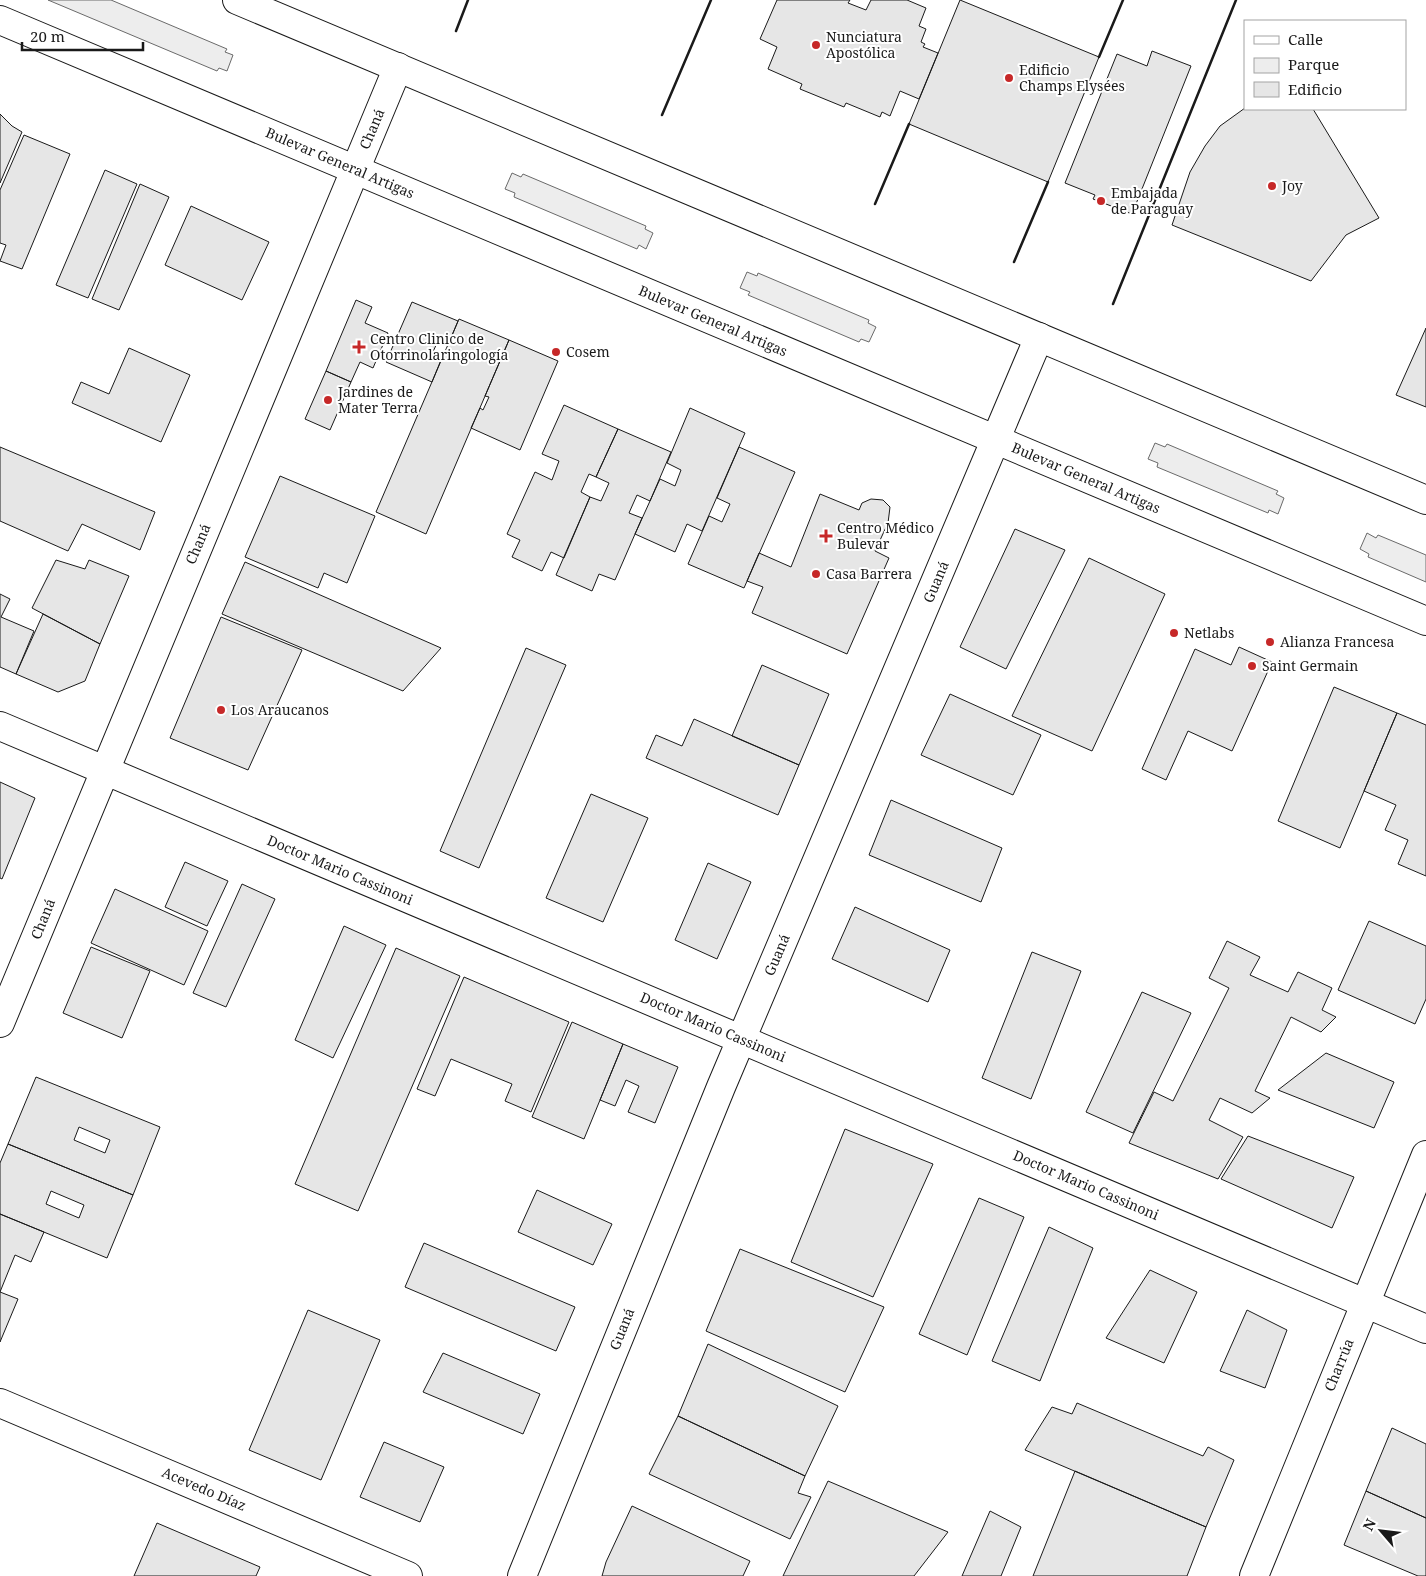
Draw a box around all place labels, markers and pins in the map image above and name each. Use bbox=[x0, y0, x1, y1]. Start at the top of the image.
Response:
place label: Nunciatura Apostólica bbox=[826, 27, 902, 62]
marker: Nunciatura Apostólica bbox=[810, 39, 822, 51]
place label: Edificio Champs Elysées bbox=[1019, 60, 1125, 95]
marker: Edificio Champs Elysées bbox=[1003, 72, 1015, 84]
place label: Joy bbox=[1281, 176, 1303, 195]
marker: Joy bbox=[1266, 180, 1278, 192]
place label: Embajada de Paraguay bbox=[1111, 183, 1193, 218]
marker: Embajada de Paraguay bbox=[1095, 195, 1107, 207]
place label: Centro Clinico de Otorrinolaringología bbox=[370, 329, 509, 364]
marker: Centro Clinico de Otorrinolaringología bbox=[352, 340, 366, 354]
place label: Cosem bbox=[566, 342, 610, 361]
marker: Cosem bbox=[550, 346, 562, 358]
place label: Jardines de Mater Terra bbox=[337, 382, 418, 417]
marker: Jardines de Mater Terra bbox=[322, 394, 334, 406]
place label: Centro Médico Bulevar bbox=[837, 518, 934, 553]
marker: Centro Médico Bulevar bbox=[819, 529, 833, 543]
place label: Casa Barrera bbox=[826, 564, 912, 583]
marker: Casa Barrera bbox=[810, 568, 822, 580]
place label: Netlabs bbox=[1184, 623, 1234, 642]
marker: Netlabs bbox=[1168, 627, 1180, 639]
place label: Alianza Francesa bbox=[1280, 632, 1394, 651]
marker: Alianza Francesa bbox=[1264, 636, 1276, 648]
place label: Saint Germain bbox=[1262, 656, 1358, 675]
marker: Saint Germain bbox=[1246, 660, 1258, 672]
place label: Los Araucanos bbox=[231, 700, 329, 719]
marker: Los Araucanos bbox=[215, 704, 227, 716]

